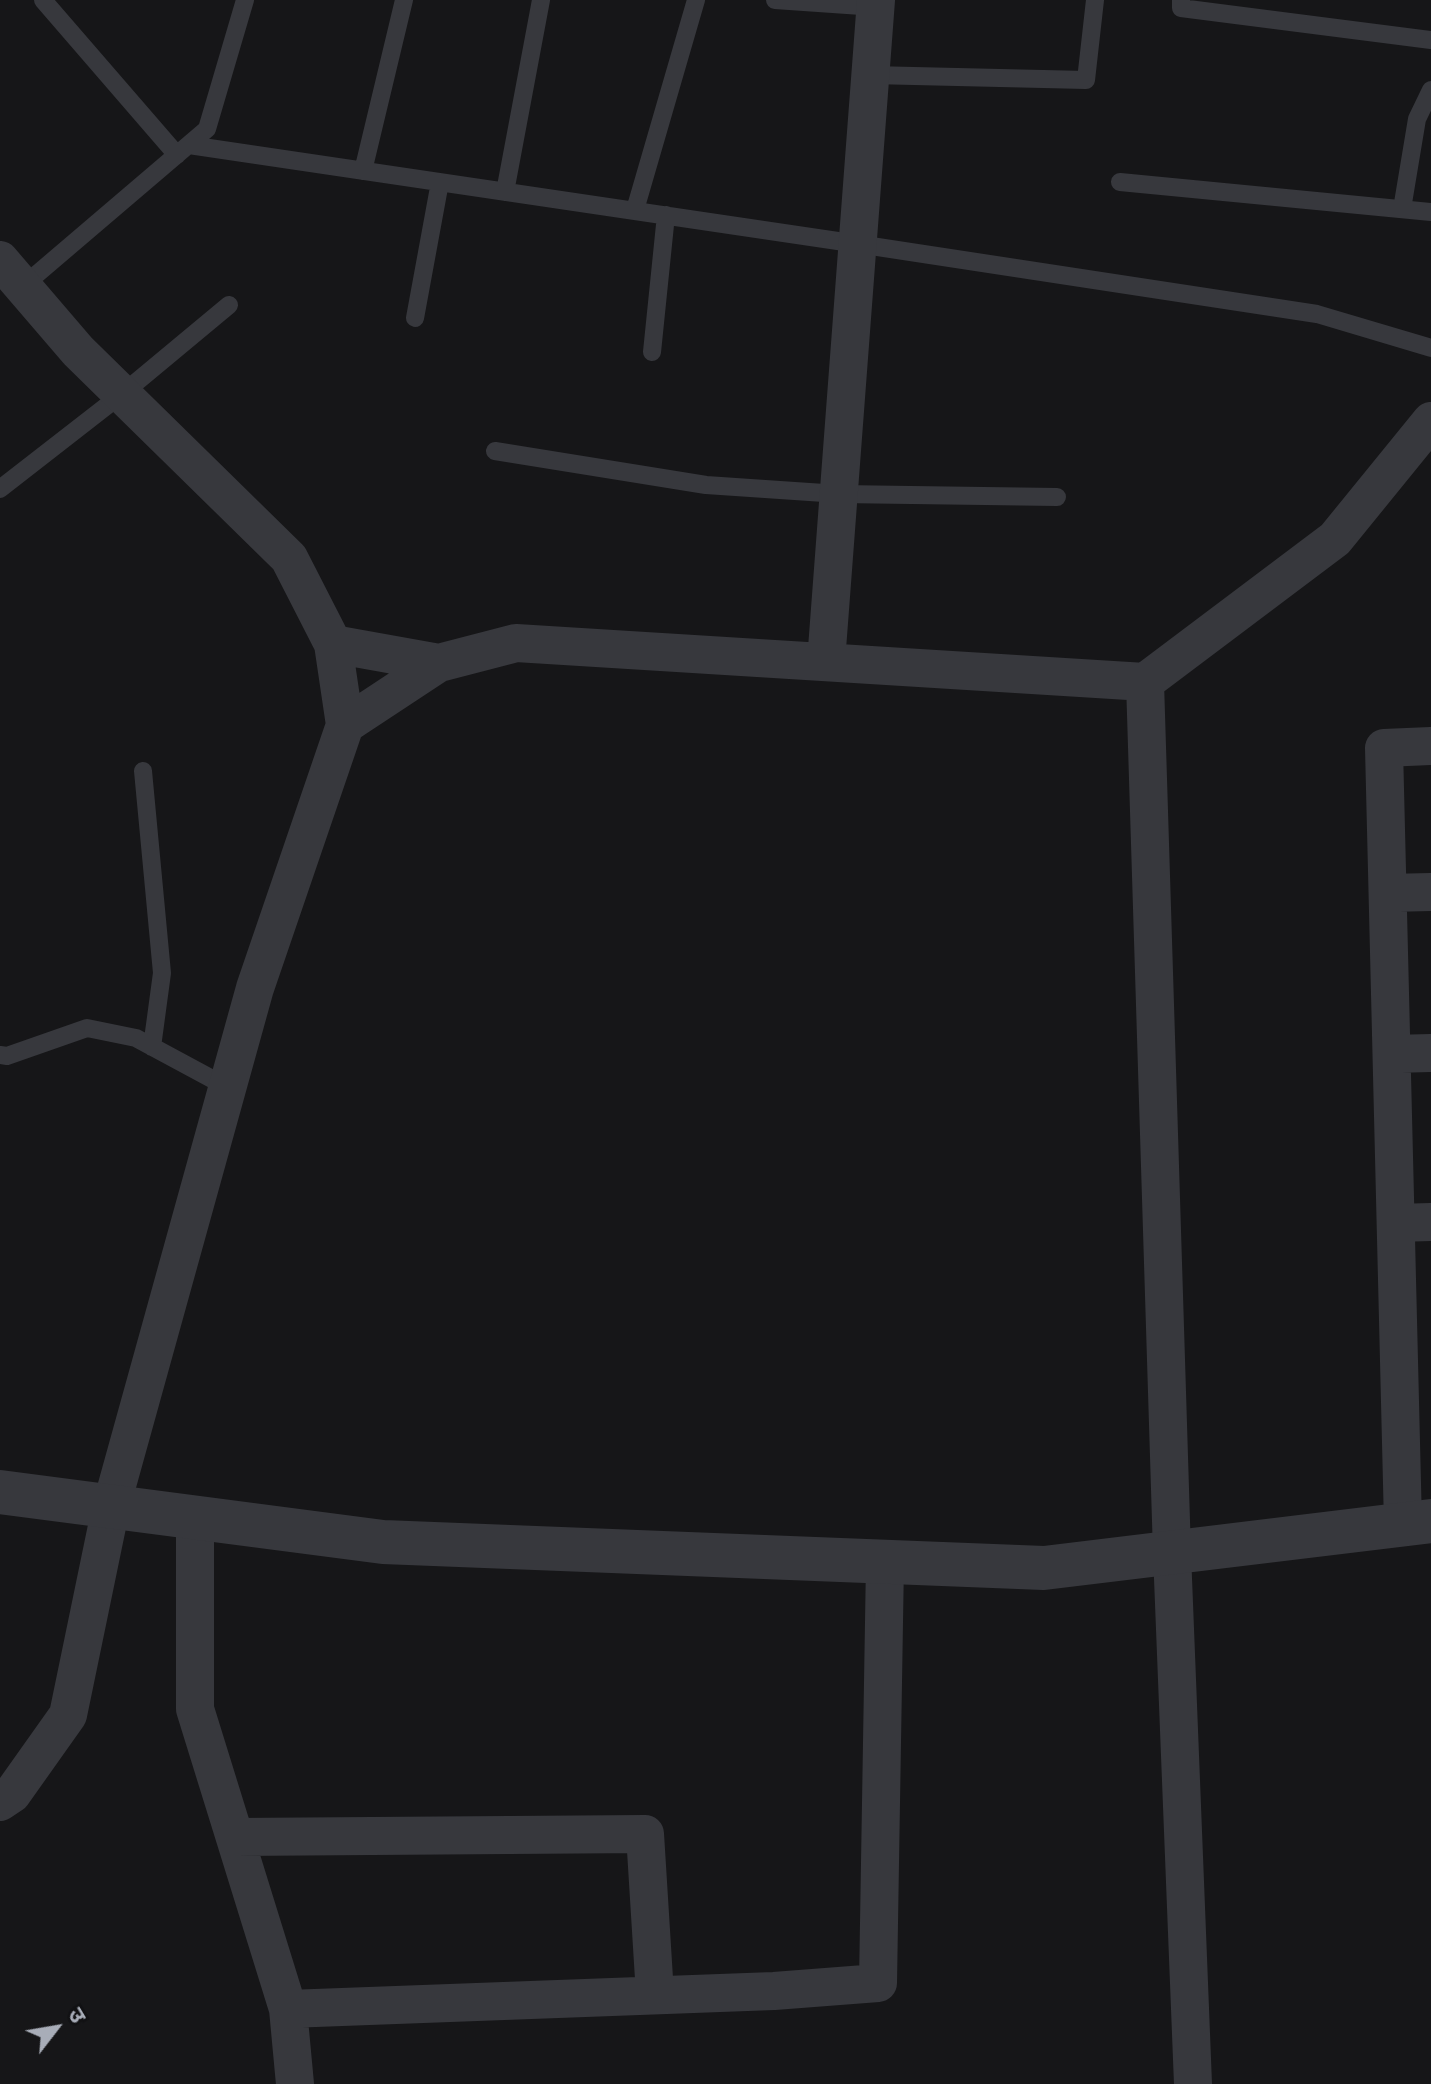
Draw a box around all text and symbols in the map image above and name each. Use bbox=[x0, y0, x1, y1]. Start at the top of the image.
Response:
north arrow bbox=[16, 1988, 96, 2068]
text: उ bbox=[62, 2003, 92, 2028]

